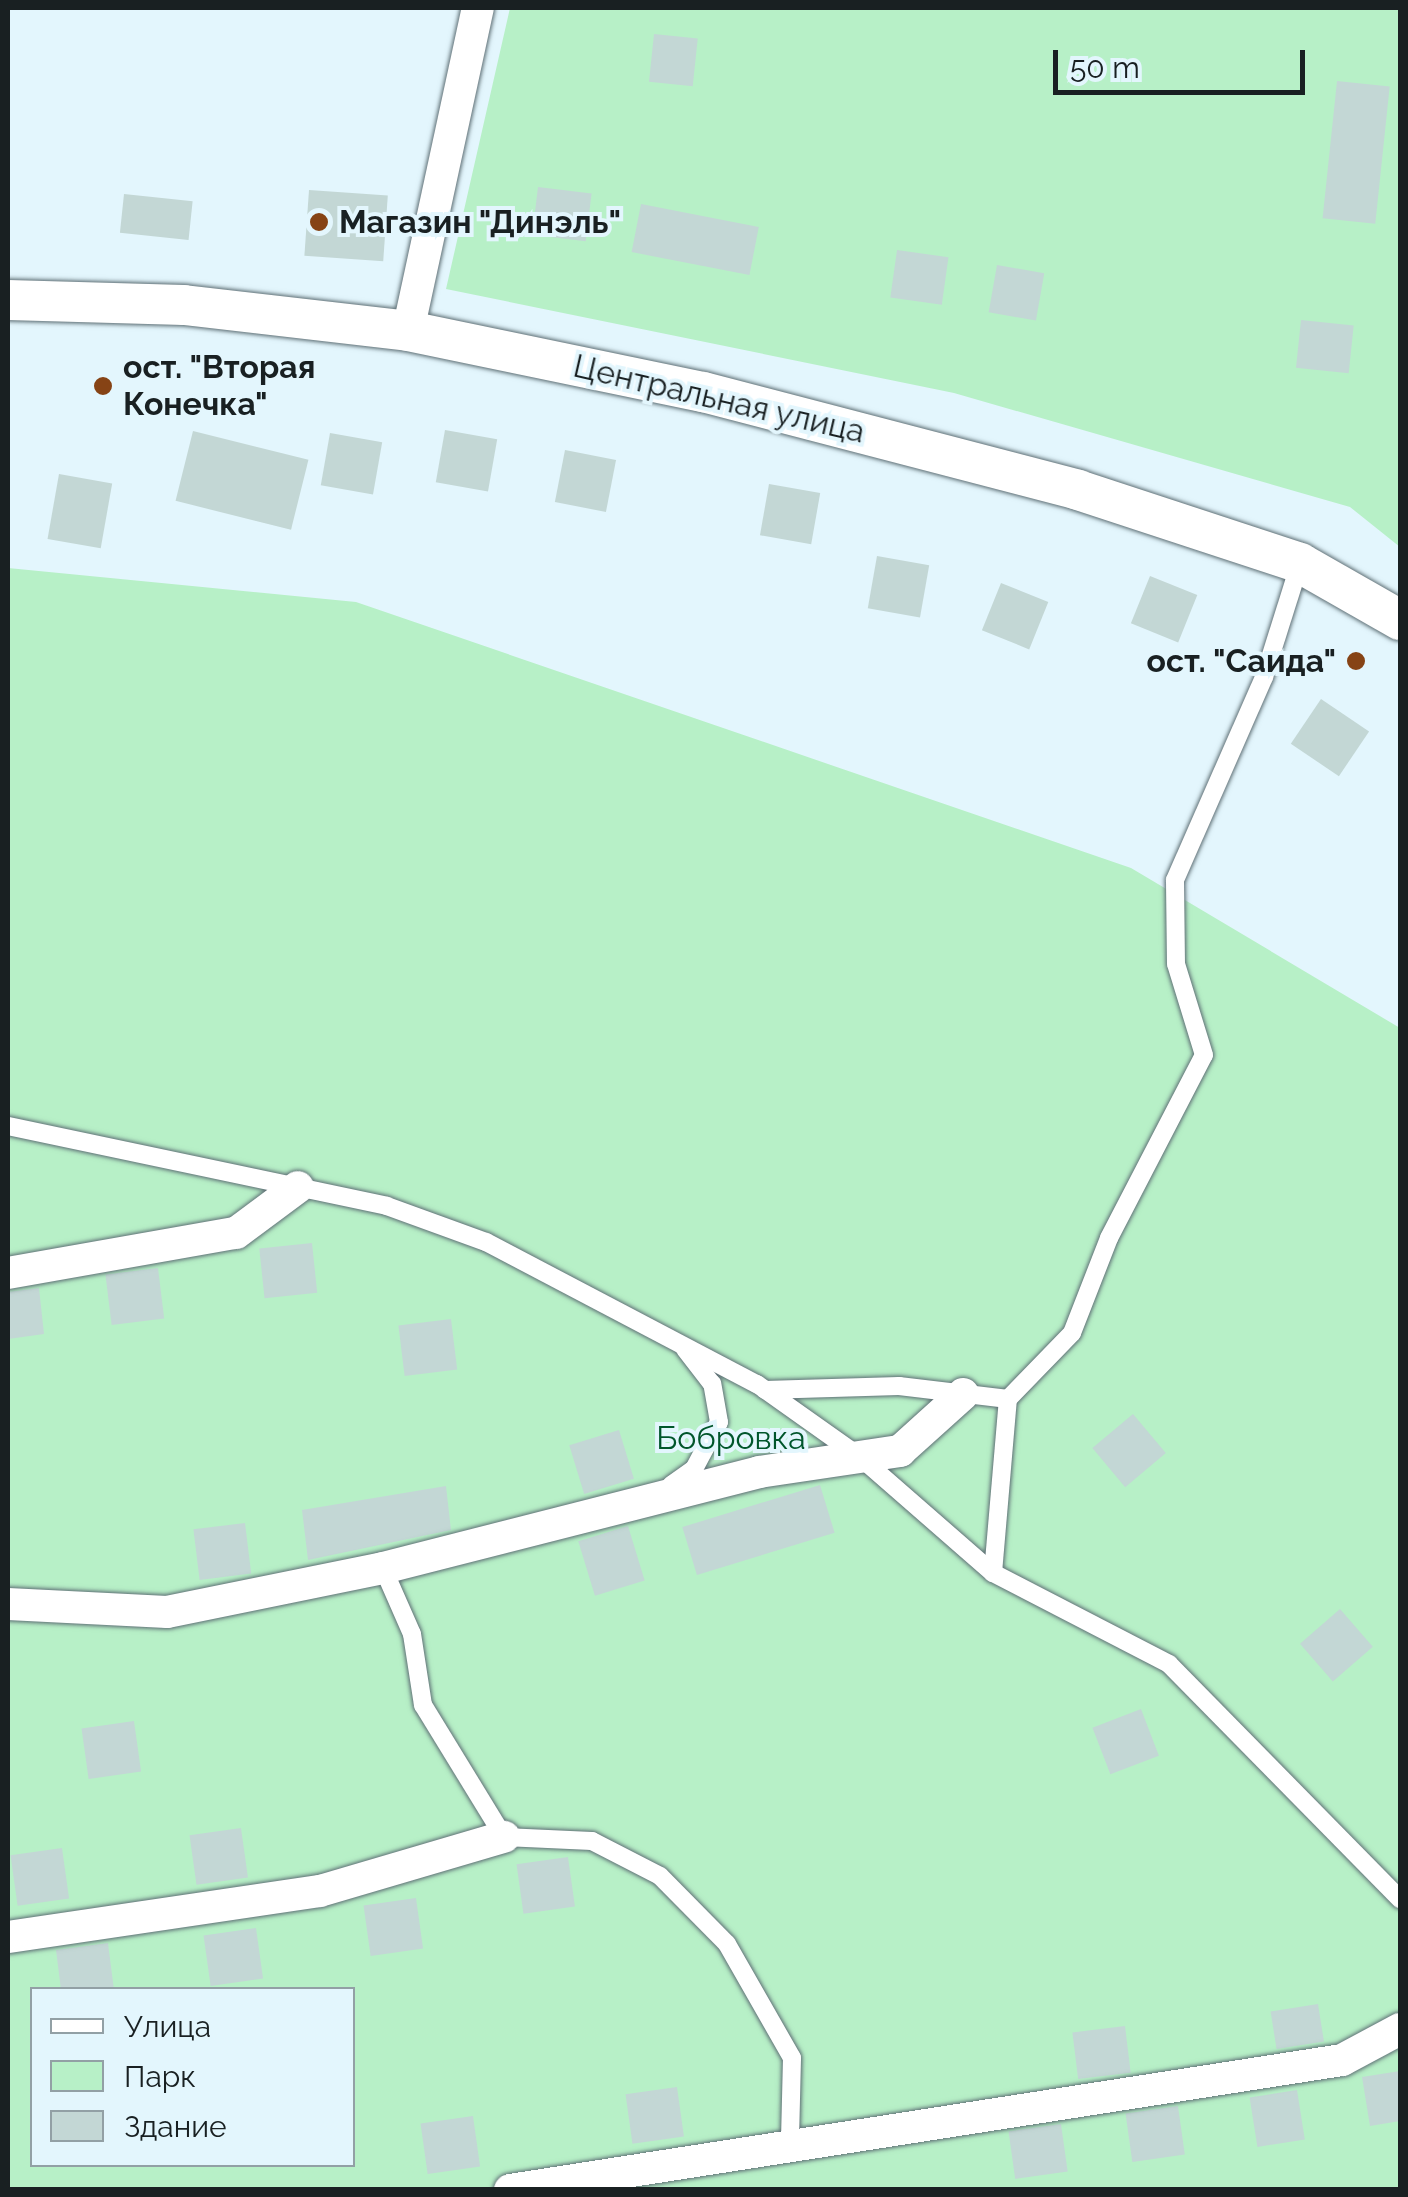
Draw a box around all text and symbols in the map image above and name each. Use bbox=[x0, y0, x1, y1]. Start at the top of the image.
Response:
scale bar bbox=[1058, 30, 1310, 92]
text: 50 m bbox=[1070, 50, 1140, 85]
place label: Магазин "Динэль" bbox=[339, 203, 622, 241]
marker: Магазин "Динэль" bbox=[308, 211, 330, 233]
street label: Центральная улица bbox=[569, 347, 869, 451]
place label: ост. "Вторая Конечка" bbox=[123, 349, 316, 424]
marker: ост. "Вторая Конечка" bbox=[92, 375, 114, 397]
place label: ост. "Саида" bbox=[1146, 642, 1336, 680]
marker: ост. "Саида" bbox=[1345, 650, 1367, 672]
park label: Бобровка bbox=[656, 1419, 806, 1457]
legend bbox=[30, 1987, 355, 2167]
text: Улица bbox=[124, 2009, 211, 2044]
text: Парк bbox=[124, 2059, 196, 2094]
text: Здание bbox=[124, 2109, 227, 2144]

